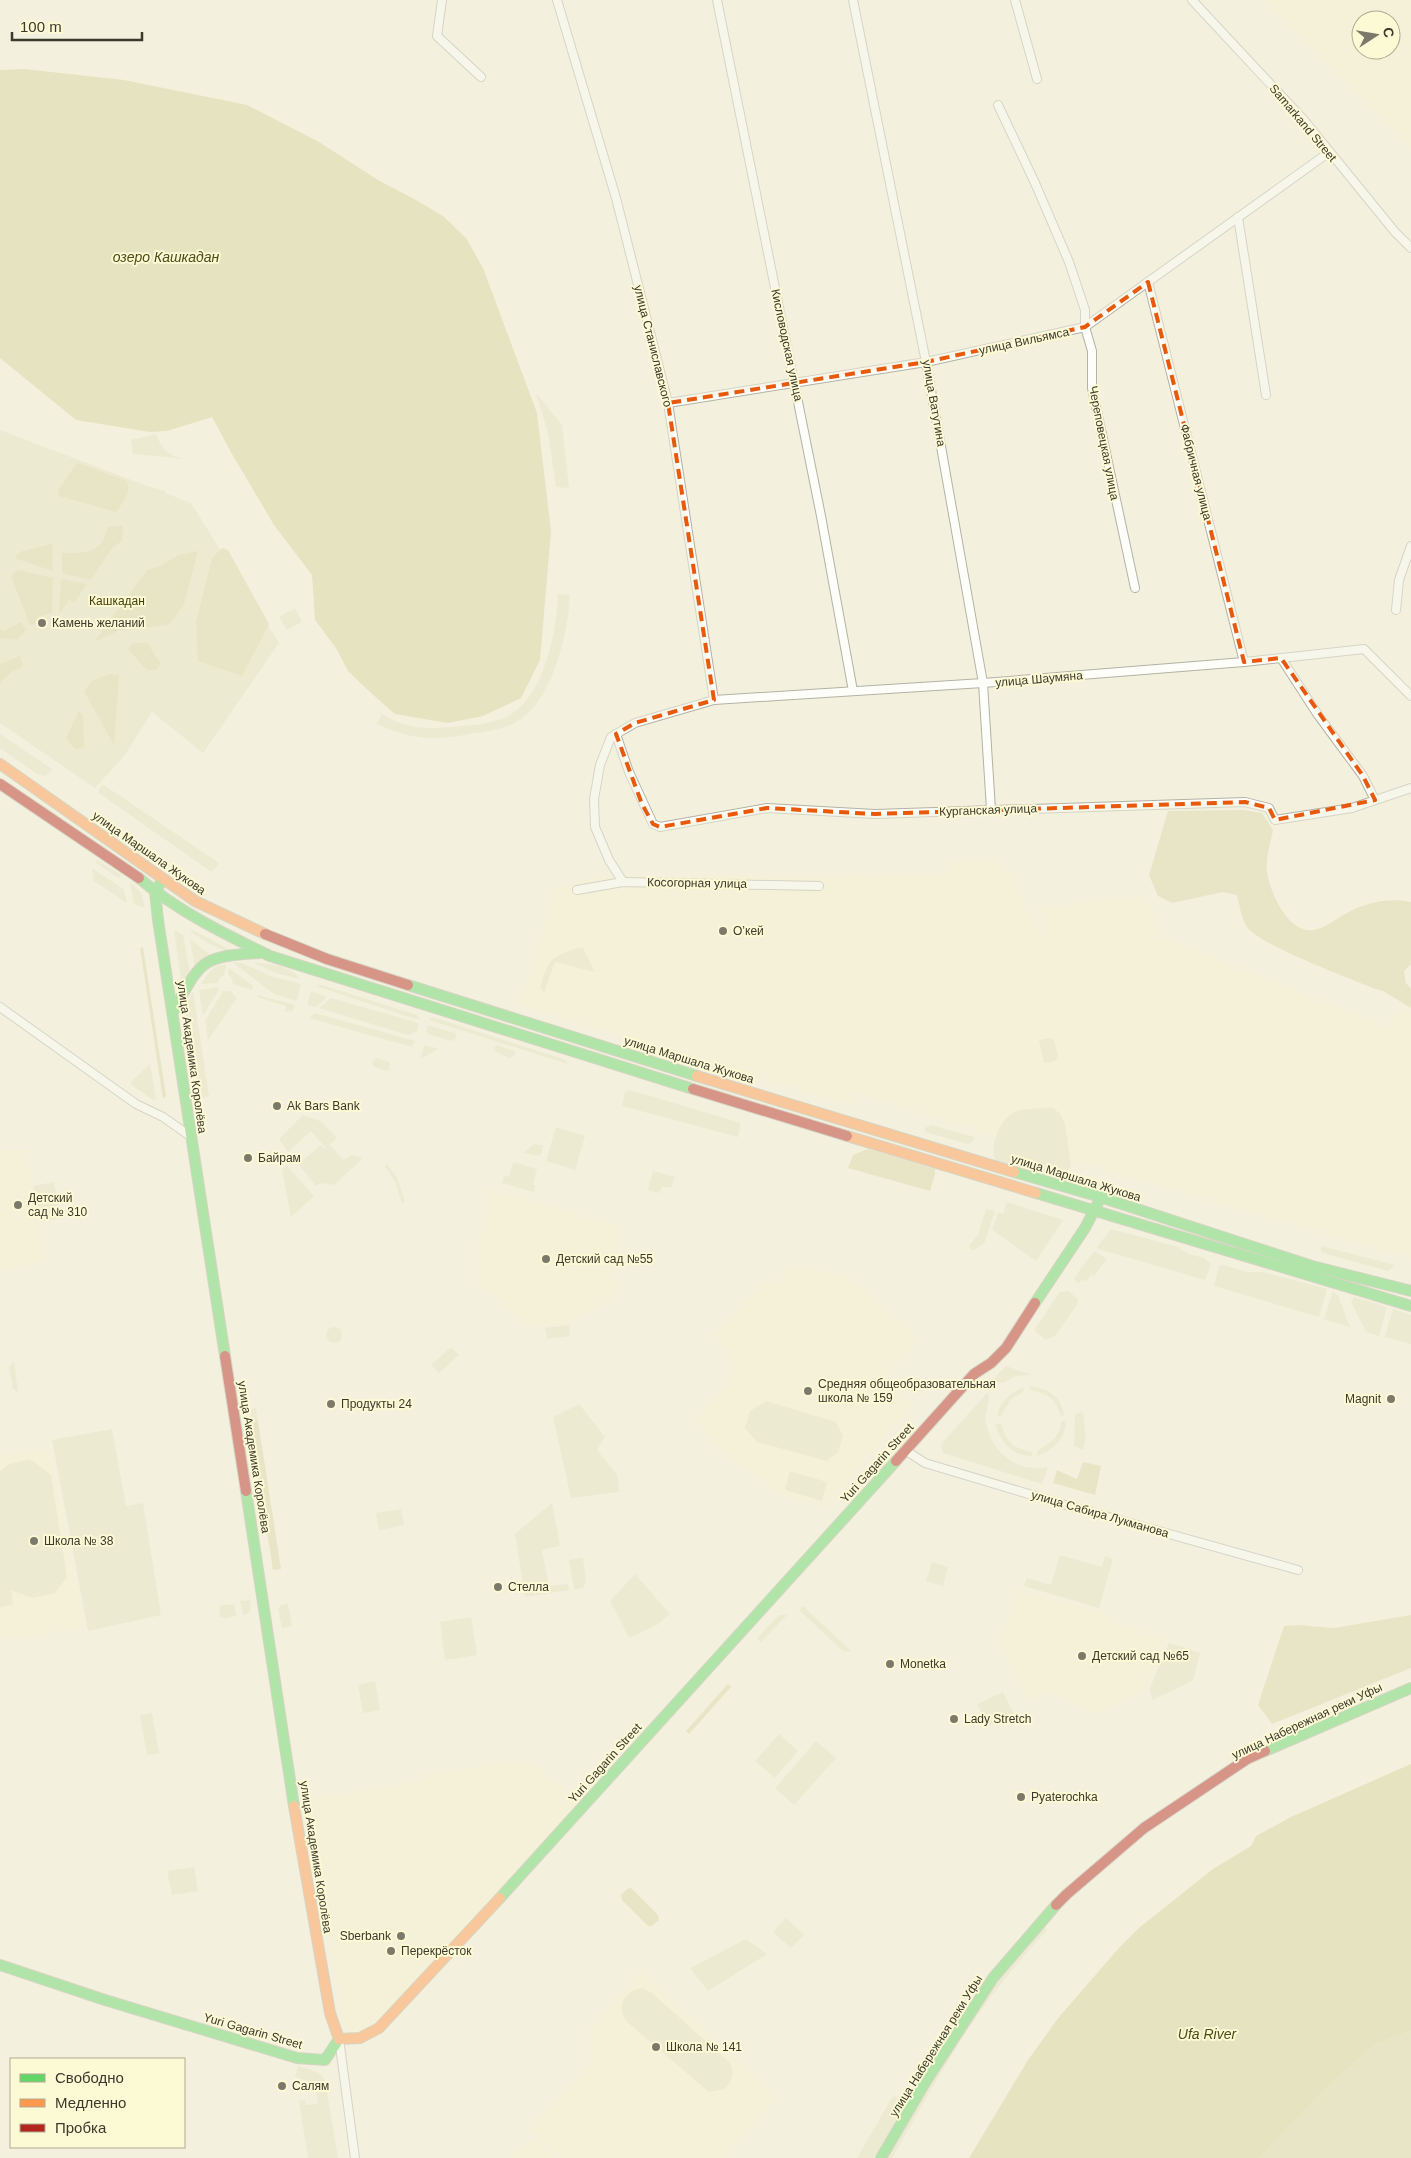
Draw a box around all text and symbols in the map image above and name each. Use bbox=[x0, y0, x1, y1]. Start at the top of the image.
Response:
scale bar bbox=[12, 10, 142, 42]
north arrow bbox=[1351, 10, 1401, 60]
text: 100 m bbox=[20, 18, 62, 35]
text: С bbox=[1380, 26, 1398, 39]
street label: Samarkand Street bbox=[1267, 81, 1340, 165]
water label: озеро Кашкадан bbox=[113, 249, 220, 265]
street label: улица Станиславского bbox=[631, 284, 675, 409]
street label: Кисловодская улица bbox=[768, 288, 806, 403]
street label: улица Вильямса bbox=[978, 325, 1071, 357]
street label: улица Ватутина bbox=[919, 359, 949, 448]
street label: Череповецкая улица bbox=[1086, 385, 1122, 502]
street label: Фабричная улица bbox=[1177, 423, 1215, 522]
park label: Кашкадан bbox=[89, 594, 145, 608]
place label: Камень желаний bbox=[52, 616, 145, 630]
marker: Камень желаний bbox=[36, 617, 48, 629]
street label: улица Шаумяна bbox=[995, 668, 1084, 690]
street label: Курганская улица bbox=[939, 801, 1038, 819]
street label: улица Маршала Жукова bbox=[90, 809, 209, 898]
street label: Косогорная улица bbox=[647, 875, 747, 891]
place label: О’кей bbox=[733, 924, 764, 938]
marker: О’кей bbox=[717, 925, 729, 937]
street label: улица Академика Королёва bbox=[174, 980, 210, 1135]
street label: улица Маршала Жукова bbox=[622, 1034, 756, 1087]
place label: Ak Bars Bank bbox=[287, 1099, 361, 1113]
marker: Ak Bars Bank bbox=[271, 1100, 283, 1112]
place label: Байрам bbox=[258, 1151, 301, 1165]
marker: Байрам bbox=[242, 1152, 254, 1164]
street label: улица Маршала Жукова bbox=[1009, 1152, 1143, 1205]
place label: Детский сад № 310 bbox=[28, 1191, 88, 1219]
marker: Детский сад № 310 bbox=[12, 1199, 24, 1211]
place label: Детский сад №55 bbox=[556, 1252, 653, 1266]
marker: Детский сад №55 bbox=[540, 1253, 552, 1265]
place label: Средняя общеобразовательная школа № 159 bbox=[818, 1377, 996, 1405]
street label: улица Академика Королёва bbox=[235, 1380, 273, 1534]
marker: Средняя общеобразовательная школа № 159 bbox=[802, 1385, 814, 1397]
place label: Magnit bbox=[1345, 1392, 1382, 1406]
marker: Magnit bbox=[1385, 1393, 1397, 1405]
place label: Продукты 24 bbox=[341, 1397, 412, 1411]
marker: Продукты 24 bbox=[325, 1398, 337, 1410]
street label: Yuri Gagarin Street bbox=[838, 1420, 917, 1506]
street label: улица Сабира Лукманова bbox=[1030, 1488, 1171, 1540]
place label: Школа № 38 bbox=[44, 1534, 114, 1548]
marker: Школа № 38 bbox=[28, 1535, 40, 1547]
place label: Стелла bbox=[508, 1580, 549, 1594]
marker: Стелла bbox=[492, 1581, 504, 1593]
place label: Детский сад №65 bbox=[1092, 1649, 1189, 1663]
marker: Детский сад №65 bbox=[1076, 1650, 1088, 1662]
place label: Monetka bbox=[900, 1657, 946, 1671]
marker: Monetka bbox=[884, 1658, 896, 1670]
street label: улица Набережная реки Уфы bbox=[1230, 1680, 1384, 1762]
place label: Lady Stretch bbox=[964, 1712, 1031, 1726]
marker: Lady Stretch bbox=[948, 1713, 960, 1725]
street label: Yuri Gagarin Street bbox=[566, 1720, 645, 1806]
street label: улица Академика Королёва bbox=[297, 1780, 335, 1934]
place label: Pyaterochka bbox=[1031, 1790, 1098, 1804]
marker: Pyaterochka bbox=[1015, 1791, 1027, 1803]
place label: Sberbank bbox=[340, 1929, 392, 1943]
marker: Sberbank bbox=[395, 1930, 407, 1942]
place label: Перекрёсток bbox=[401, 1944, 472, 1958]
marker: Перекрёсток bbox=[385, 1945, 397, 1957]
street label: улица Набережная реки Уфы bbox=[887, 1973, 985, 2119]
street label: Yuri Gagarin Street bbox=[202, 2010, 305, 2052]
water label: Ufa River bbox=[1178, 2026, 1238, 2042]
place label: Школа № 141 bbox=[666, 2040, 742, 2054]
marker: Школа № 141 bbox=[650, 2041, 662, 2053]
legend bbox=[10, 2058, 185, 2148]
text: Свободно bbox=[55, 2069, 124, 2086]
place label: Салям bbox=[292, 2079, 329, 2093]
marker: Салям bbox=[276, 2080, 288, 2092]
text: Медленно bbox=[55, 2094, 126, 2111]
text: Пробка bbox=[55, 2119, 107, 2136]

